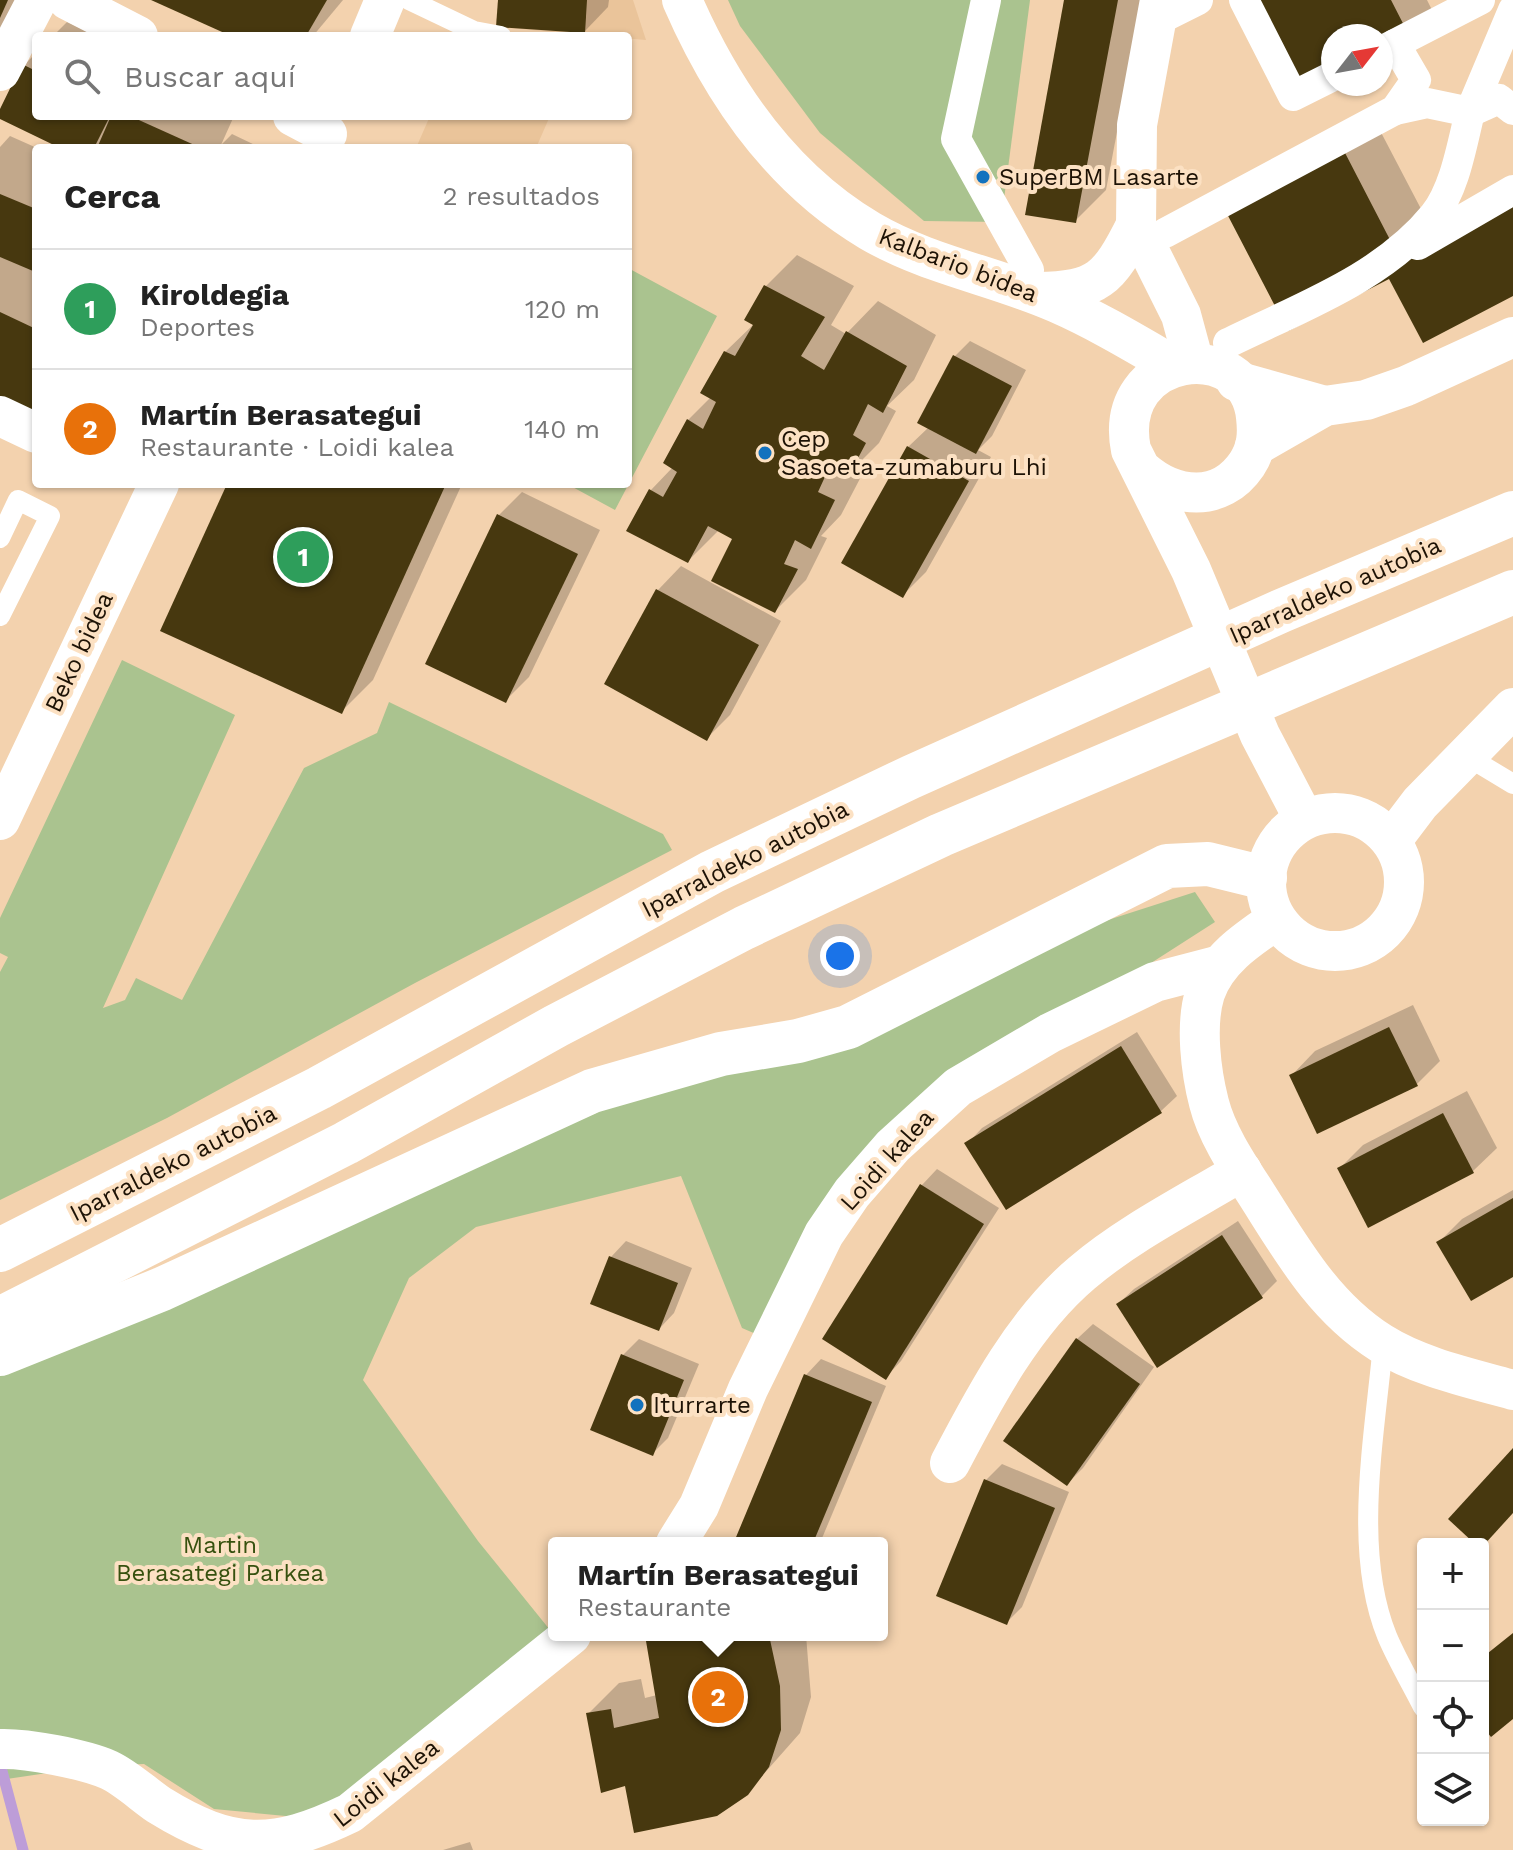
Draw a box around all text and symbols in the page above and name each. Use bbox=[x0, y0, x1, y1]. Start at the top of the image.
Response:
north arrow bbox=[1321, 24, 1393, 96]
search box bbox=[32, 32, 632, 120]
icon: search bbox=[60, 54, 104, 98]
text: Buscar aquí bbox=[124, 59, 296, 94]
place label: SuperBM Lasarte bbox=[999, 163, 1199, 191]
marker: SuperBM Lasarte bbox=[974, 168, 992, 186]
text: Cerca bbox=[64, 176, 160, 216]
text: 2 resultados bbox=[442, 181, 600, 211]
street label: Kalbario bidea bbox=[875, 222, 1041, 308]
text: Kiroldegia bbox=[140, 277, 289, 312]
text: 1 bbox=[84, 294, 96, 324]
text: 120 m bbox=[525, 294, 600, 324]
text: Deportes bbox=[140, 312, 255, 342]
text: Martín Berasategui bbox=[140, 397, 422, 432]
text: 2 bbox=[82, 414, 98, 444]
text: 140 m bbox=[524, 414, 600, 444]
place label: Cep Sasoeta-zumaburu Lhi bbox=[781, 425, 1047, 481]
text: Restaurante · Loidi kalea bbox=[140, 432, 454, 462]
marker: Cep Sasoeta-zumaburu Lhi bbox=[756, 444, 774, 462]
pin: 1 bbox=[277, 527, 329, 587]
street label: Iparraldeko autobia bbox=[1225, 531, 1445, 649]
street label: Beko bidea bbox=[39, 588, 119, 716]
street label: Iparraldeko autobia bbox=[637, 795, 853, 923]
your location bbox=[820, 936, 860, 976]
street label: Iparraldeko autobia bbox=[65, 1099, 281, 1227]
street label: Loidi kalea bbox=[834, 1104, 940, 1216]
place label: Iturrarte bbox=[653, 1391, 751, 1419]
marker: Iturrarte bbox=[628, 1396, 646, 1414]
park label: Martin Berasategi Parkea bbox=[116, 1531, 324, 1587]
popup bbox=[548, 1537, 888, 1641]
map controls bbox=[1417, 1538, 1489, 1826]
button: + bbox=[1417, 1538, 1489, 1610]
text: Martín Berasategui bbox=[577, 1557, 859, 1592]
text: Restaurante bbox=[577, 1592, 731, 1622]
button: − bbox=[1417, 1610, 1489, 1682]
pin: 2 bbox=[692, 1667, 744, 1727]
button: locate bbox=[1417, 1682, 1489, 1754]
street label: Loidi kalea bbox=[328, 1733, 444, 1833]
button: layers bbox=[1417, 1754, 1489, 1826]

